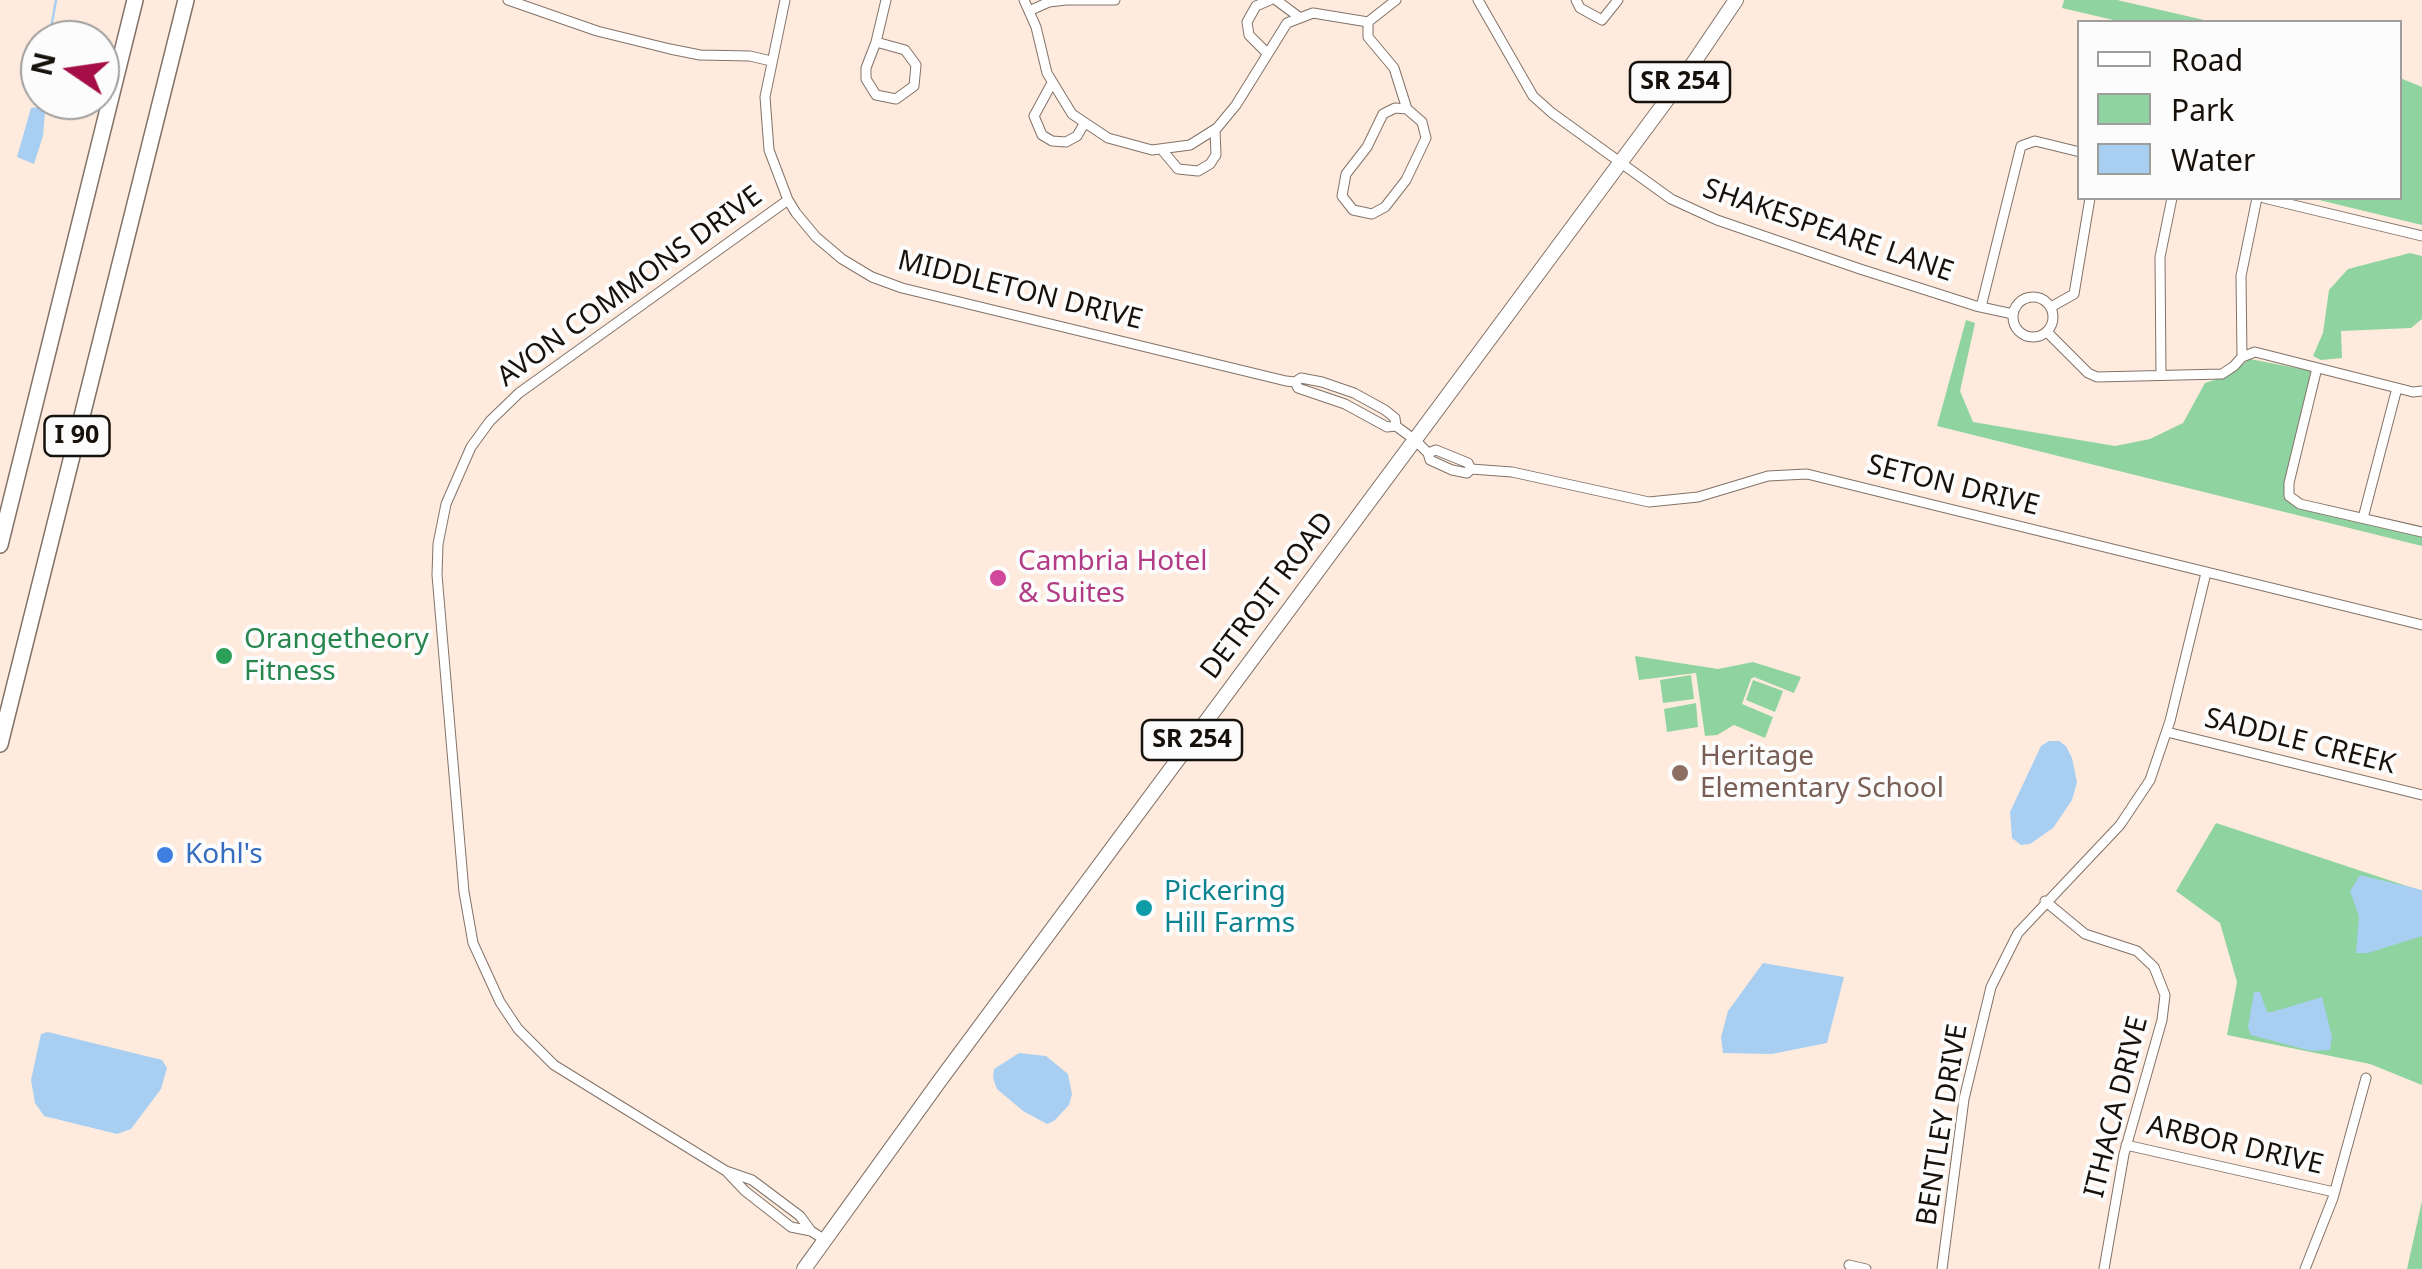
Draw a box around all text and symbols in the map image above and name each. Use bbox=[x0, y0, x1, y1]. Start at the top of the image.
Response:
north arrow bbox=[20, 20, 120, 120]
legend bbox=[2077, 20, 2402, 200]
text: Road bbox=[2171, 39, 2243, 80]
text: N bbox=[22, 48, 64, 79]
road number: SR 254 bbox=[1630, 62, 1730, 102]
text: Park bbox=[2171, 89, 2234, 130]
text: Water bbox=[2171, 139, 2255, 180]
street label: SHAKESPEARE LANE bbox=[1698, 172, 1958, 290]
street label: AVON COMMONS DRIVE bbox=[491, 180, 769, 394]
street label: MIDDLETON DRIVE bbox=[894, 244, 1146, 338]
road number: I 90 bbox=[44, 416, 110, 456]
street label: SETON DRIVE bbox=[1864, 448, 2042, 524]
street label: DETROIT ROAD bbox=[1194, 506, 1342, 686]
place label: Cambria Hotel & Suites bbox=[1018, 545, 1207, 611]
marker: Cambria Hotel & Suites bbox=[987, 567, 1009, 589]
place label: Orangetheory Fitness bbox=[244, 623, 429, 689]
marker: Orangetheory Fitness bbox=[213, 645, 235, 667]
street label: SADDLE CREEK bbox=[2201, 702, 2399, 782]
road number: SR 254 bbox=[1142, 720, 1242, 760]
place label: Heritage Elementary School bbox=[1700, 740, 1944, 806]
marker: Heritage Elementary School bbox=[1669, 762, 1691, 784]
place label: Kohl's bbox=[185, 838, 263, 872]
marker: Kohl's bbox=[154, 844, 176, 866]
place label: Pickering Hill Farms bbox=[1164, 875, 1295, 941]
marker: Pickering Hill Farms bbox=[1133, 897, 1155, 919]
street label: ITHACA DRIVE bbox=[2078, 1013, 2156, 1201]
street label: BENTLEY DRIVE bbox=[1910, 1022, 1976, 1228]
street label: ARBOR DRIVE bbox=[2144, 1109, 2326, 1183]

